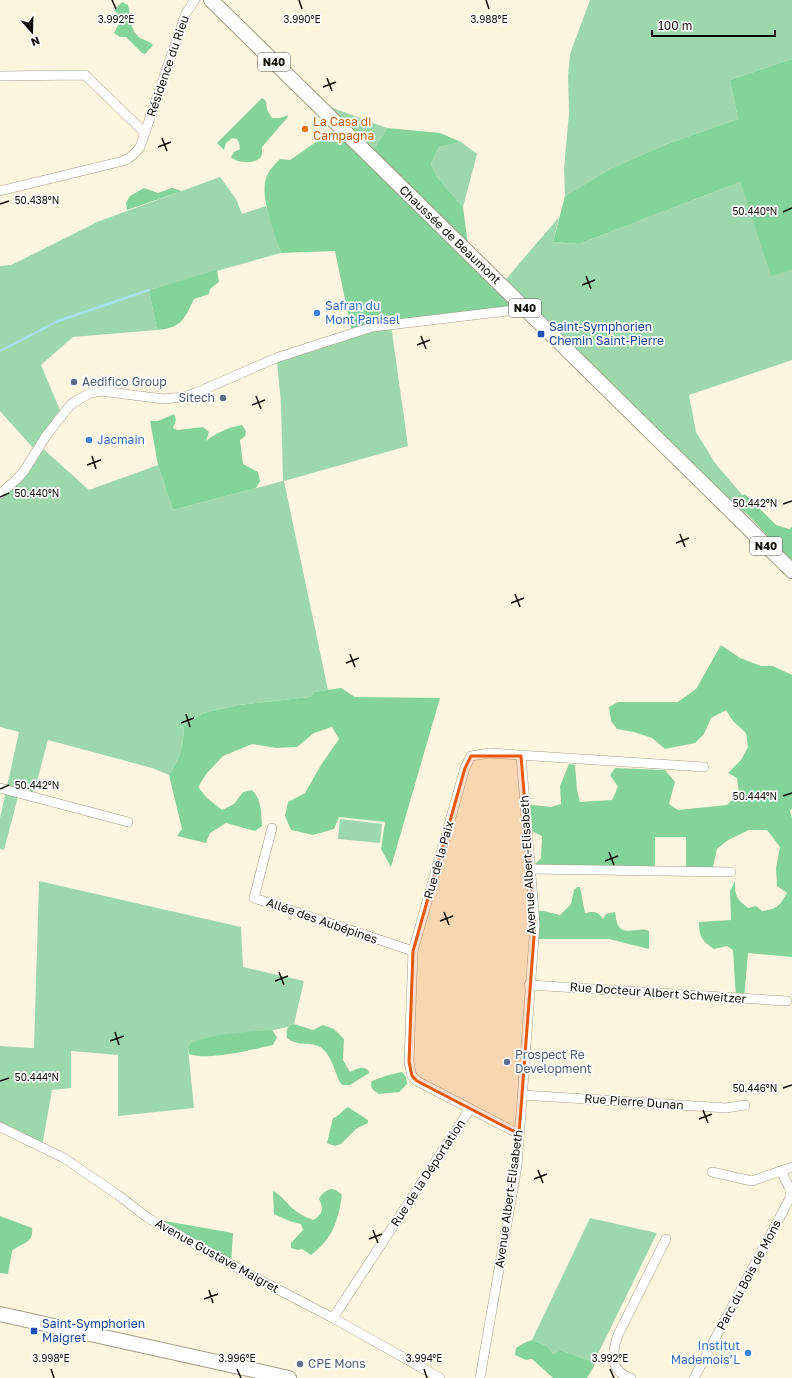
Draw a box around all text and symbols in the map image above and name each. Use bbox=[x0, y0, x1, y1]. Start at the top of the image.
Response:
north arrow bbox=[12, 12, 52, 52]
scale bar bbox=[652, 12, 775, 38]
text: 3.992°E bbox=[98, 13, 134, 25]
street label: Résidence du Rieu bbox=[143, 13, 192, 118]
text: 3.990°E bbox=[283, 13, 321, 25]
text: 3.988°E bbox=[470, 13, 508, 25]
text: 100 m bbox=[658, 18, 692, 33]
text: N bbox=[29, 34, 42, 49]
road number: N40 bbox=[258, 53, 290, 71]
place label: La Casa di Campagna bbox=[313, 114, 374, 143]
marker: La Casa di Campagna bbox=[300, 124, 310, 134]
street label: Chaussée de Beaumont bbox=[396, 182, 504, 287]
text: 50.438°N bbox=[15, 194, 59, 206]
text: 50.440°N bbox=[733, 205, 777, 217]
place label: Safran du Mont Panisel bbox=[325, 298, 400, 327]
road number: N40 bbox=[509, 299, 541, 317]
marker: Safran du Mont Panisel bbox=[312, 308, 322, 318]
place label: Saint-Symphorien Chemin Saint-Pierre bbox=[549, 319, 664, 348]
marker: Saint-Symphorien Chemin Saint-Pierre bbox=[536, 329, 546, 339]
place label: Aedifico Group bbox=[82, 374, 167, 389]
marker: Aedifico Group bbox=[69, 377, 79, 387]
place label: Sitech bbox=[178, 390, 215, 405]
marker: Sitech bbox=[218, 393, 228, 403]
place label: Jacmain bbox=[97, 432, 145, 447]
marker: Jacmain bbox=[84, 435, 94, 445]
text: 50.440°N bbox=[15, 487, 59, 499]
text: 50.442°N bbox=[733, 497, 777, 509]
road number: N40 bbox=[750, 537, 782, 555]
text: 50.442°N bbox=[15, 779, 59, 791]
text: 50.444°N bbox=[733, 790, 777, 802]
street label: Avenue Albert-Elisabeth bbox=[516, 795, 539, 935]
street label: Rue de la Paix bbox=[420, 819, 457, 901]
street label: Allée des Aubépines bbox=[265, 894, 380, 947]
street label: Rue Docteur Albert Schweitzer bbox=[569, 979, 747, 1006]
place label: Prospect Re Development bbox=[515, 1047, 592, 1076]
marker: Prospect Re Development bbox=[502, 1057, 512, 1067]
text: 50.444°N bbox=[15, 1071, 59, 1083]
text: 50.446°N bbox=[733, 1082, 777, 1094]
street label: Rue Pierre Dunan bbox=[584, 1091, 684, 1112]
street label: Rue de la Déportation bbox=[387, 1116, 468, 1229]
street label: Avenue Albert-Elisabeth bbox=[491, 1129, 526, 1269]
street label: Avenue Gustave Maigret bbox=[153, 1215, 282, 1296]
street label: Parc du Bois de Mons bbox=[713, 1217, 784, 1332]
place label: Saint-Symphorien Maigret bbox=[42, 1316, 145, 1345]
marker: Saint-Symphorien Maigret bbox=[29, 1326, 39, 1336]
place label: Institut Mademois’L bbox=[671, 1338, 740, 1367]
marker: Institut Mademois’L bbox=[743, 1348, 753, 1358]
text: 3.998°E bbox=[32, 1352, 70, 1364]
text: 3.996°E bbox=[219, 1352, 256, 1364]
text: 3.994°E bbox=[406, 1352, 442, 1364]
text: 3.992°E bbox=[592, 1352, 628, 1364]
place label: CPE Mons bbox=[308, 1356, 366, 1371]
marker: CPE Mons bbox=[295, 1359, 305, 1369]

